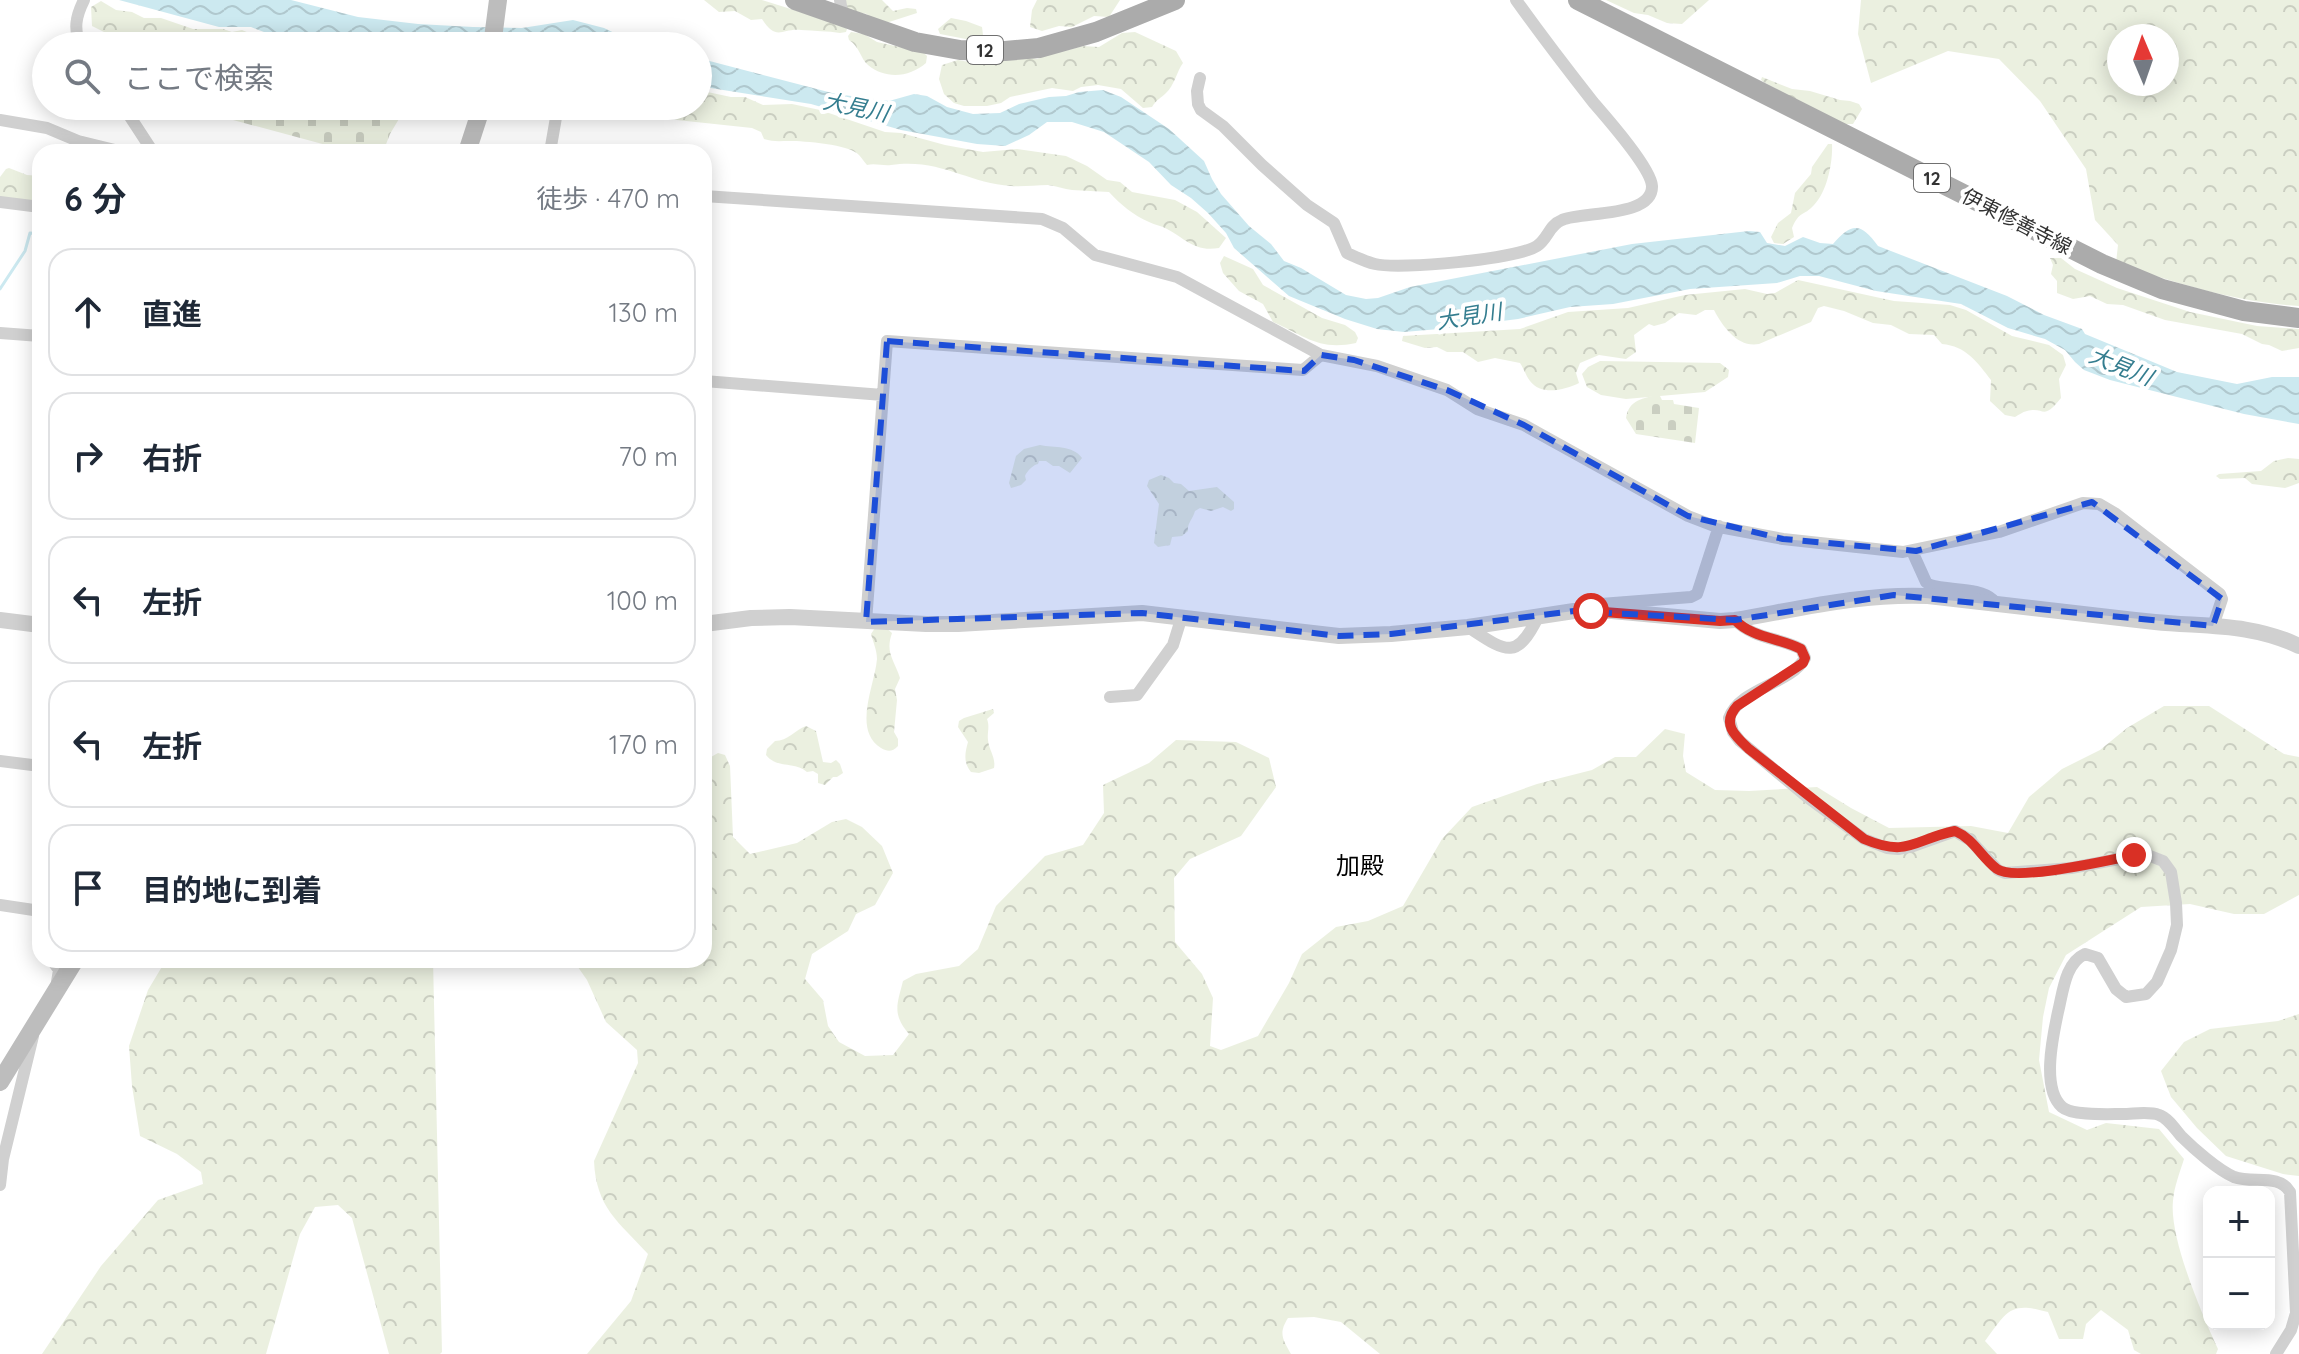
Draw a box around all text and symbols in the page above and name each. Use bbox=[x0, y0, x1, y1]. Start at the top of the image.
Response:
north arrow bbox=[2107, 24, 2179, 96]
search box bbox=[32, 32, 712, 120]
road number: 12 bbox=[967, 36, 1003, 64]
icon: search bbox=[60, 54, 104, 98]
text: ここで検索 bbox=[124, 59, 274, 97]
water label: 大見川 bbox=[821, 86, 893, 128]
road number: 12 bbox=[1914, 164, 1950, 192]
text: 6 分 bbox=[64, 177, 126, 220]
text: 徒歩 · 470 m bbox=[536, 182, 680, 215]
street label: 伊東修善寺線 bbox=[1958, 183, 2076, 259]
icon: ahead bbox=[66, 290, 110, 334]
text: 直進 bbox=[142, 295, 202, 333]
text: 130 m bbox=[608, 296, 678, 329]
water label: 大見川 bbox=[1434, 297, 1506, 335]
water label: 大見川 bbox=[2085, 341, 2159, 392]
icon: right bbox=[66, 434, 110, 478]
text: 右折 bbox=[142, 439, 202, 477]
text: 70 m bbox=[618, 440, 678, 473]
icon: left bbox=[66, 578, 110, 622]
text: 左折 bbox=[142, 583, 202, 621]
text: 100 m bbox=[607, 584, 678, 617]
route start bbox=[1573, 593, 1609, 629]
icon: left bbox=[66, 722, 110, 766]
text: 左折 bbox=[142, 727, 202, 765]
text: 170 m bbox=[609, 728, 678, 761]
route end bbox=[2116, 837, 2152, 873]
district label: 加殿 bbox=[1336, 850, 1384, 880]
icon: arrive bbox=[66, 866, 110, 910]
text: 目的地に到着 bbox=[142, 871, 322, 909]
map controls bbox=[2203, 1186, 2275, 1330]
button: + bbox=[2203, 1186, 2275, 1258]
button: − bbox=[2203, 1258, 2275, 1330]

